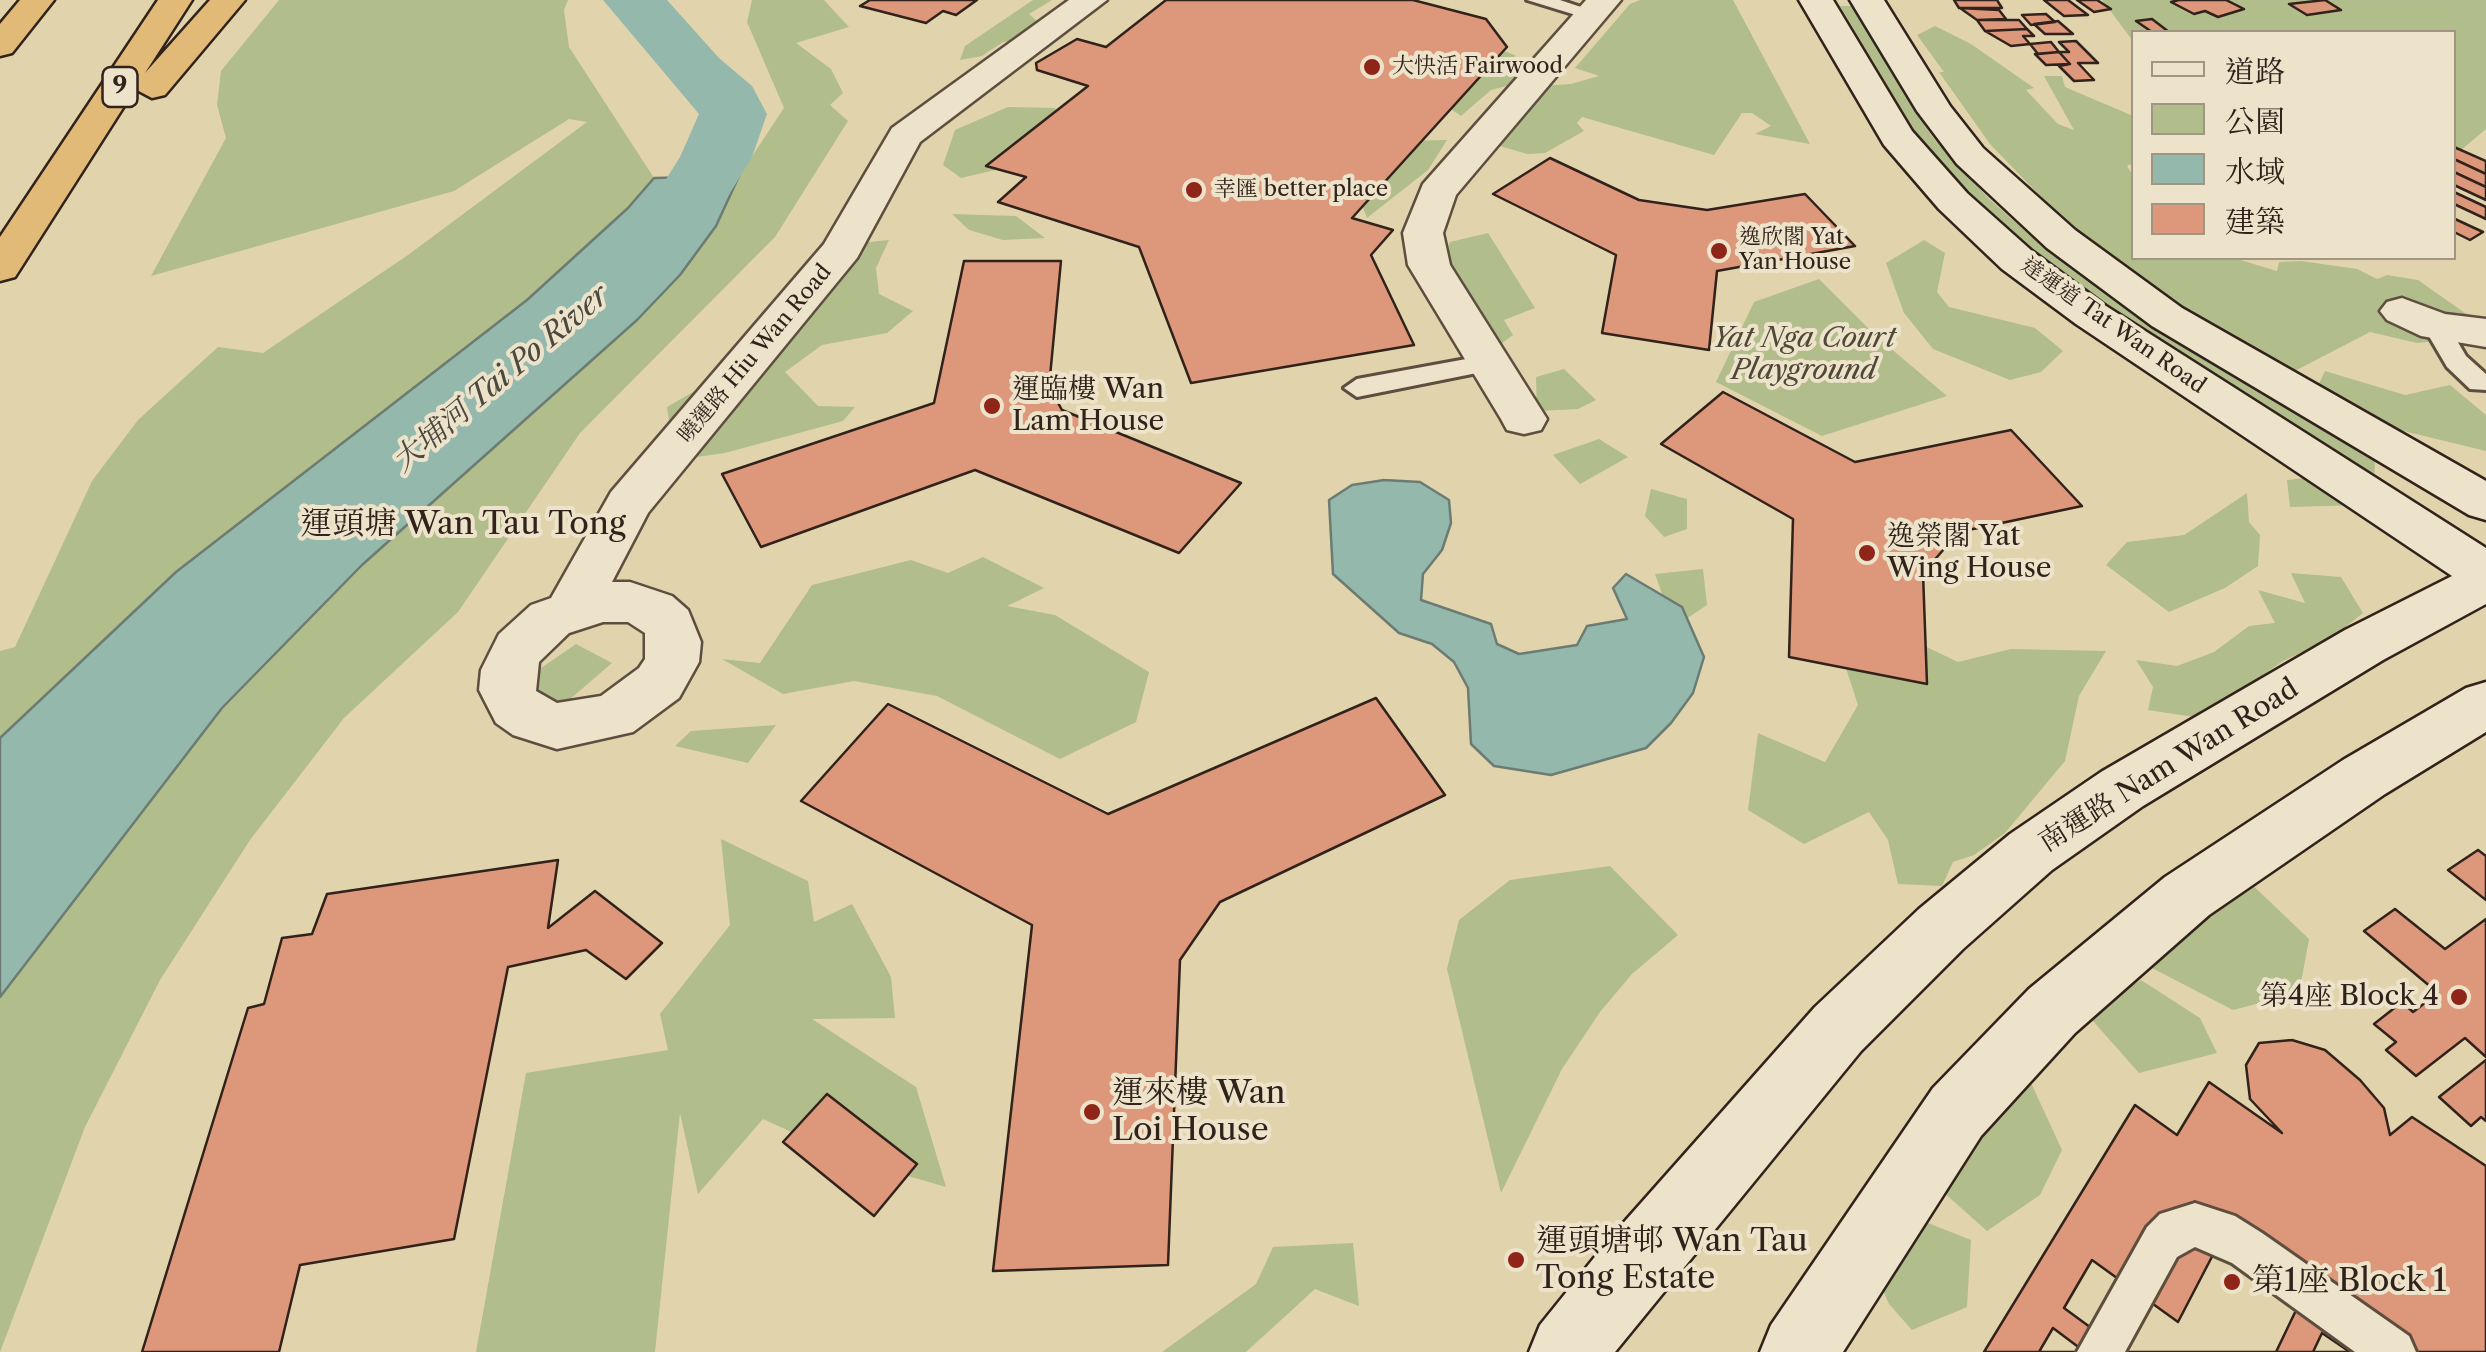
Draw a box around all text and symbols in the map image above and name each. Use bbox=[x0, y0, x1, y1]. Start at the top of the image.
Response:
legend bbox=[2131, 30, 2456, 260]
text: 道路 bbox=[2225, 53, 2285, 90]
place label: 大快活 Fairwood bbox=[1392, 54, 1563, 80]
marker: 大快活 Fairwood bbox=[1361, 56, 1383, 78]
road number: 9 bbox=[102, 67, 138, 107]
text: 公園 bbox=[2225, 103, 2285, 140]
text: 水域 bbox=[2225, 153, 2285, 190]
place label: 幸匯 better place bbox=[1214, 177, 1388, 203]
marker: 幸匯 better place bbox=[1183, 179, 1205, 201]
text: 建築 bbox=[2225, 203, 2285, 240]
place label: 逸欣閣 Yat Yan House bbox=[1739, 225, 1851, 276]
marker: 逸欣閣 Yat Yan House bbox=[1708, 240, 1730, 262]
street label: 達運道 Tat Wan Road bbox=[2016, 252, 2210, 400]
street label: 曉運路 Hiu Wan Road bbox=[673, 259, 837, 449]
water label: 大埔河 Tai Po River bbox=[385, 278, 617, 480]
park label: Yat Nga Court Playground bbox=[1712, 322, 1896, 388]
place label: 運臨樓 Wan Lam House bbox=[1012, 373, 1164, 439]
marker: 運臨樓 Wan Lam House bbox=[981, 395, 1003, 417]
district label: 運頭塘 Wan Tau Tong bbox=[300, 506, 626, 544]
place label: 逸榮閣 Yat Wing House bbox=[1887, 520, 2052, 586]
marker: 逸榮閣 Yat Wing House bbox=[1856, 542, 1878, 564]
street label: 南運路 Nam Wan Road bbox=[2033, 672, 2305, 860]
place label: 第4座 Block 4 bbox=[2260, 980, 2439, 1014]
marker: 第4座 Block 4 bbox=[2448, 986, 2470, 1008]
place label: 運來樓 Wan Loi House bbox=[1112, 1075, 1286, 1150]
marker: 運來樓 Wan Loi House bbox=[1081, 1101, 1103, 1123]
place label: 運頭塘邨 Wan Tau Tong Estate bbox=[1536, 1223, 1808, 1298]
marker: 運頭塘邨 Wan Tau Tong Estate bbox=[1505, 1249, 1527, 1271]
place label: 第1座 Block 1 bbox=[2252, 1263, 2447, 1301]
marker: 第1座 Block 1 bbox=[2221, 1271, 2243, 1293]

